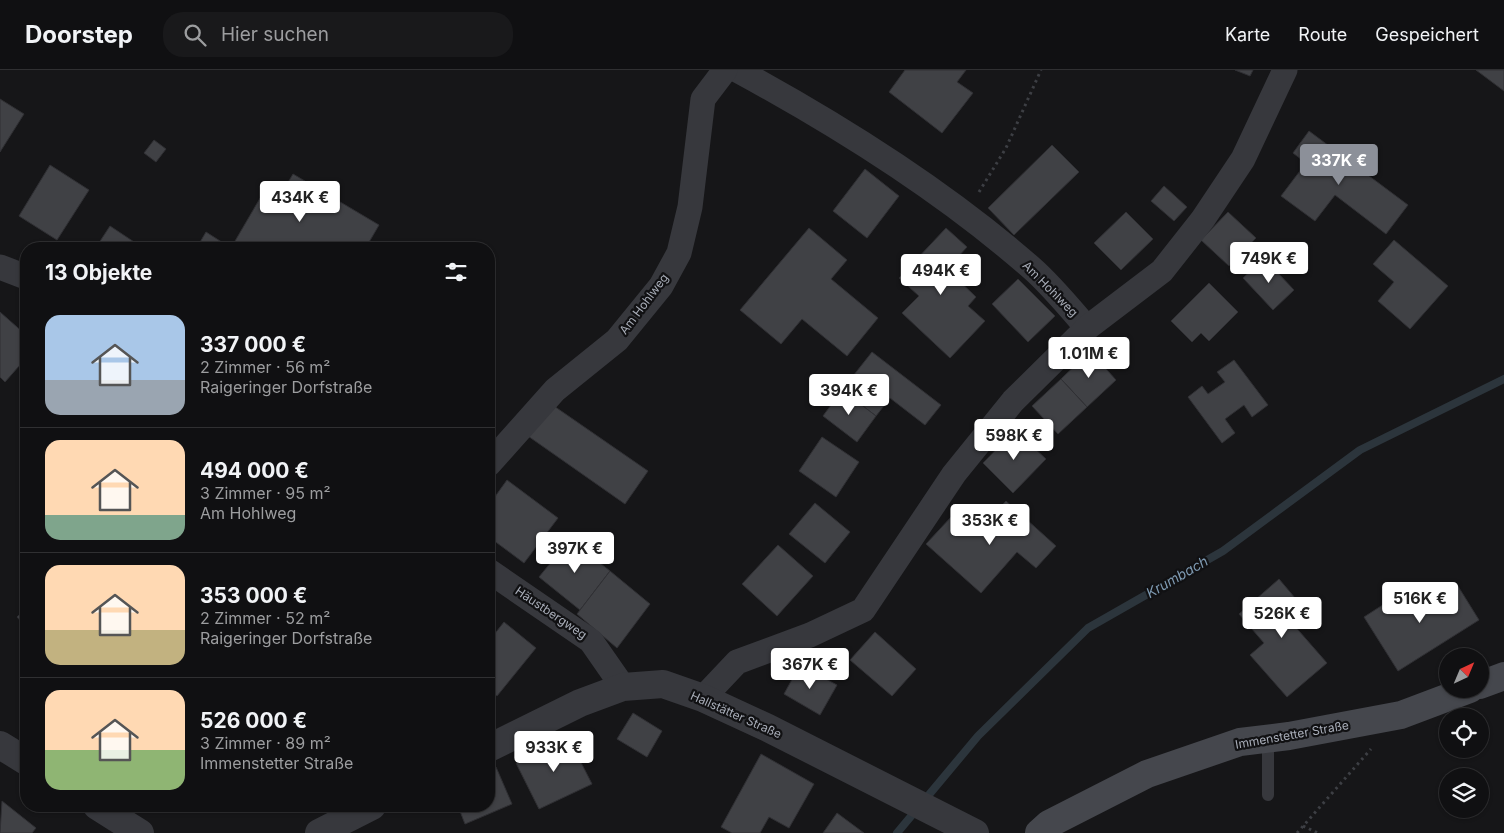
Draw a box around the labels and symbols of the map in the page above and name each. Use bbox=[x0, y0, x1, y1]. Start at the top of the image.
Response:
pin: 337K € bbox=[1298, 144, 1380, 186]
pin: 434K € bbox=[259, 180, 341, 223]
pin: 749K € bbox=[1228, 242, 1310, 284]
pin: 494K € bbox=[900, 254, 982, 296]
street label: Am Hohlweg bbox=[1020, 258, 1081, 319]
street label: Am Hohlweg bbox=[616, 270, 671, 337]
pin: 1.01M € bbox=[1043, 336, 1135, 379]
pin: 394K € bbox=[808, 374, 890, 416]
pin: 598K € bbox=[973, 418, 1055, 461]
pin: 353K € bbox=[949, 504, 1031, 546]
pin: 397K € bbox=[534, 532, 616, 574]
water label: Krumbach bbox=[1143, 552, 1211, 601]
pin: 516K € bbox=[1379, 582, 1461, 624]
street label: Häustbergweg bbox=[513, 583, 590, 642]
pin: 526K € bbox=[1241, 596, 1323, 639]
pin: 367K € bbox=[769, 648, 851, 690]
north arrow bbox=[1439, 648, 1489, 698]
street label: Hallstätter Straße bbox=[688, 688, 784, 741]
street label: Immenstetter Straße bbox=[1234, 717, 1350, 752]
pin: 933K € bbox=[513, 730, 595, 773]

